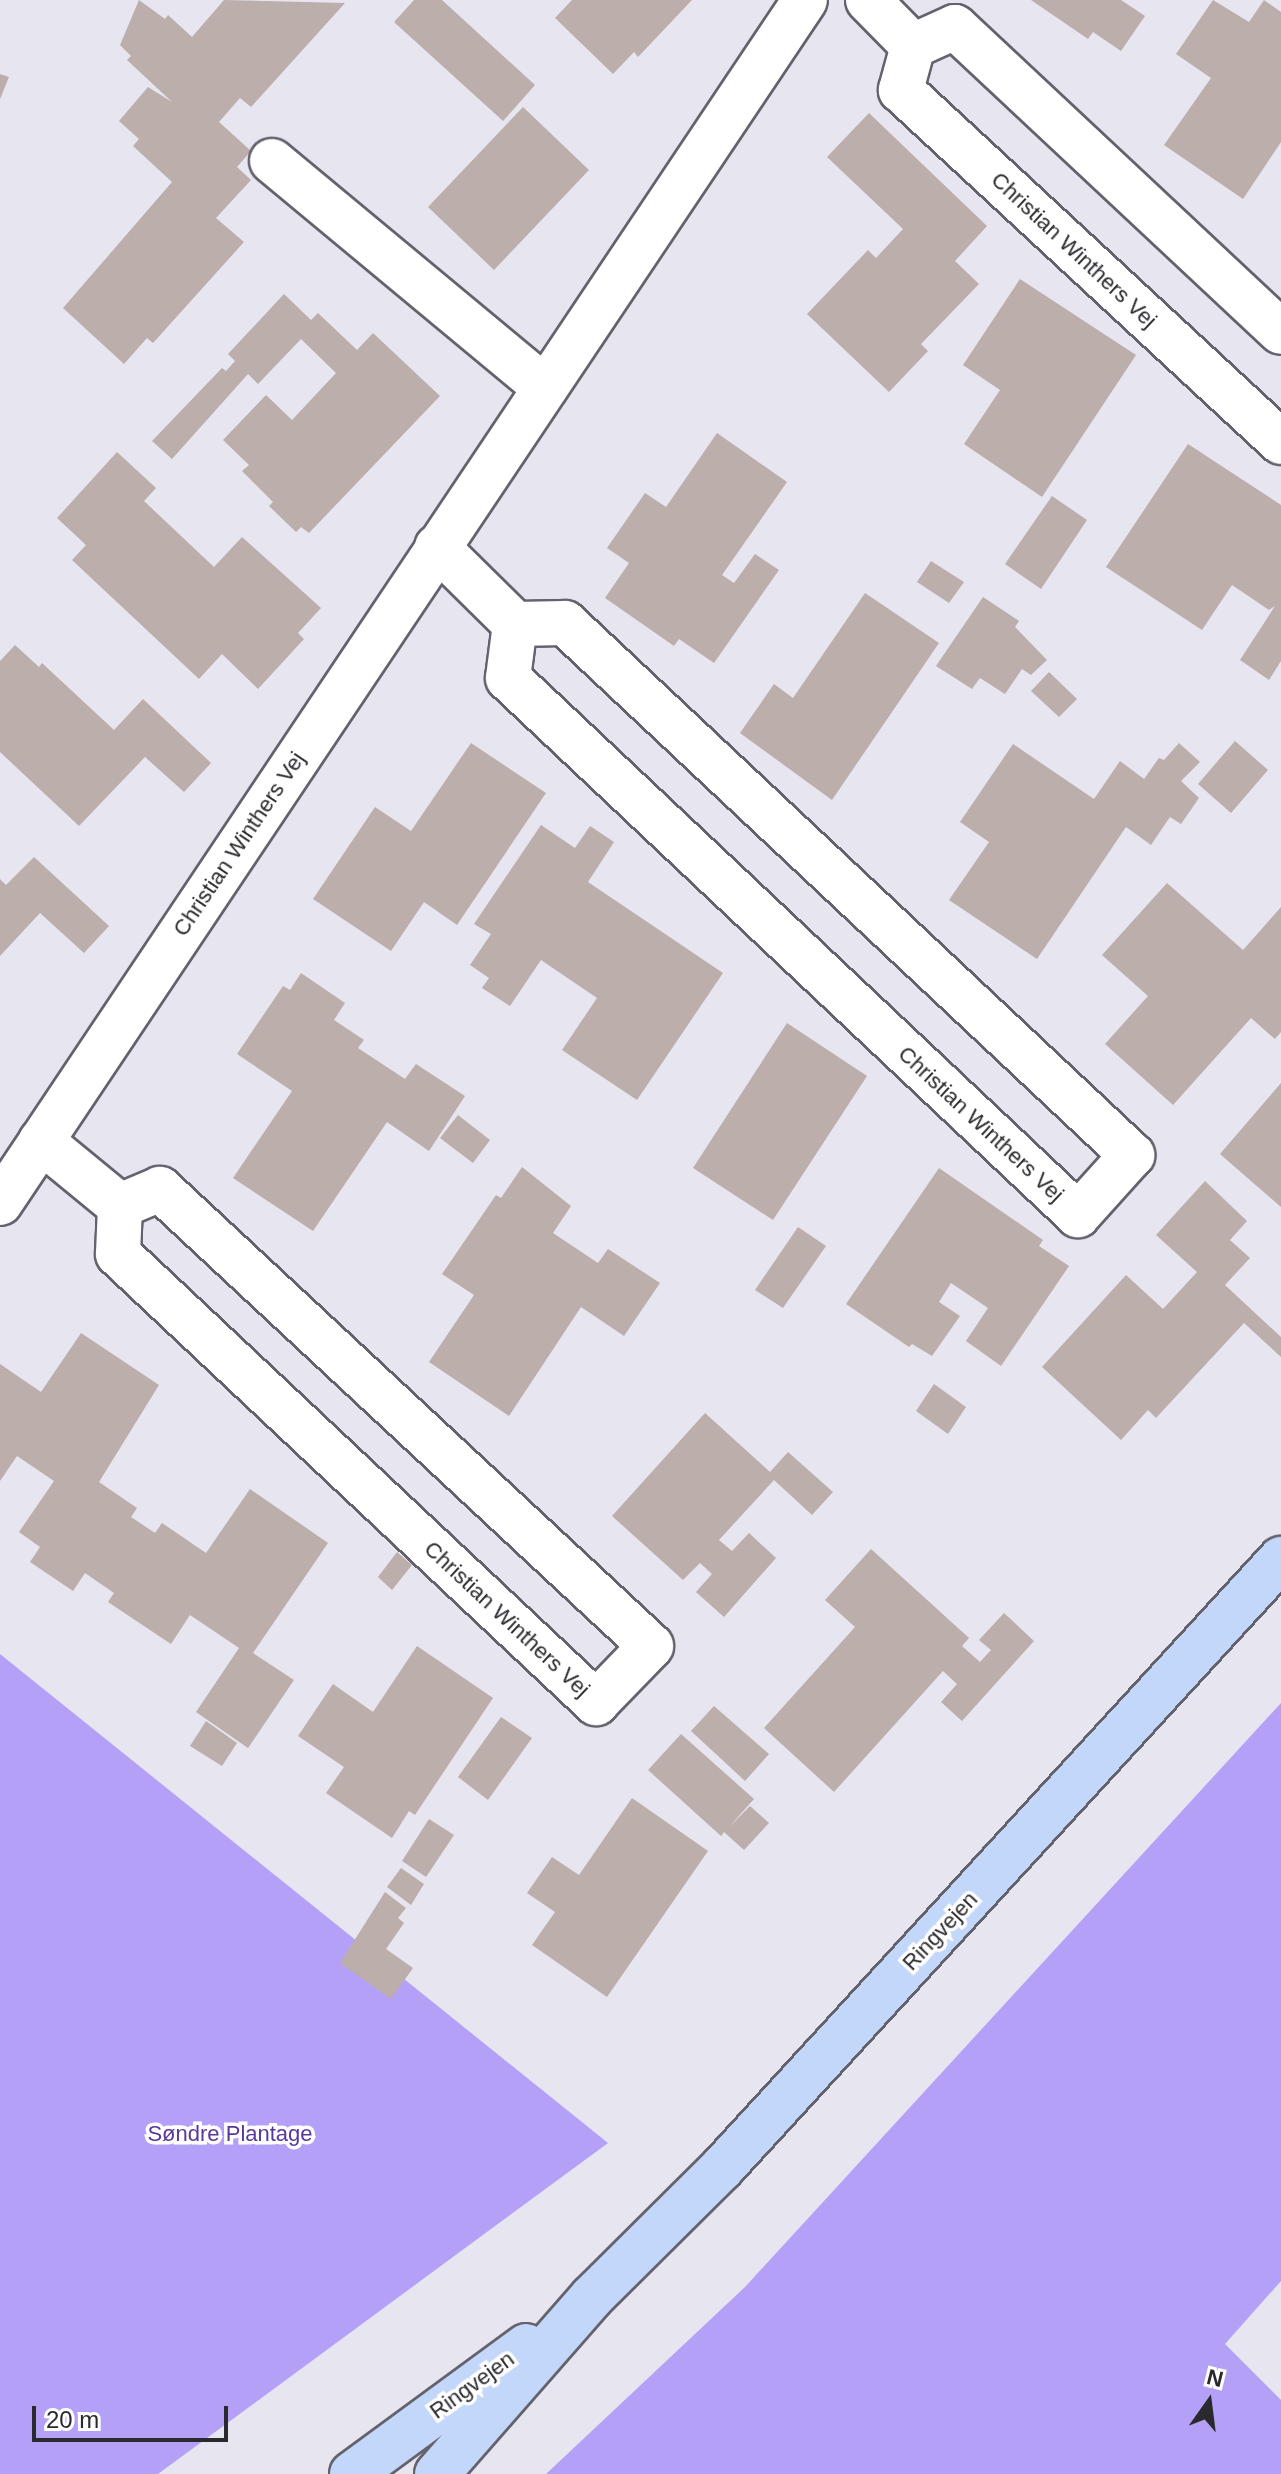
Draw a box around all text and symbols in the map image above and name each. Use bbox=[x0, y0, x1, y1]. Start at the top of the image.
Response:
street label: Christian Winthers Vej bbox=[986, 167, 1162, 333]
street label: Christian Winthers Vej bbox=[168, 747, 310, 941]
street label: Christian Winthers Vej bbox=[893, 1041, 1069, 1207]
street label: Christian Winthers Vej bbox=[419, 1536, 595, 1702]
street label: Ringvejen bbox=[897, 1886, 983, 1976]
park label: Søndre Plantage bbox=[147, 2121, 313, 2147]
street label: Ringvejen bbox=[425, 2346, 519, 2424]
north arrow bbox=[1169, 2362, 1249, 2442]
text: N bbox=[1204, 2364, 1226, 2392]
scale bar bbox=[36, 2390, 232, 2440]
text: 20 m bbox=[46, 2406, 99, 2433]

